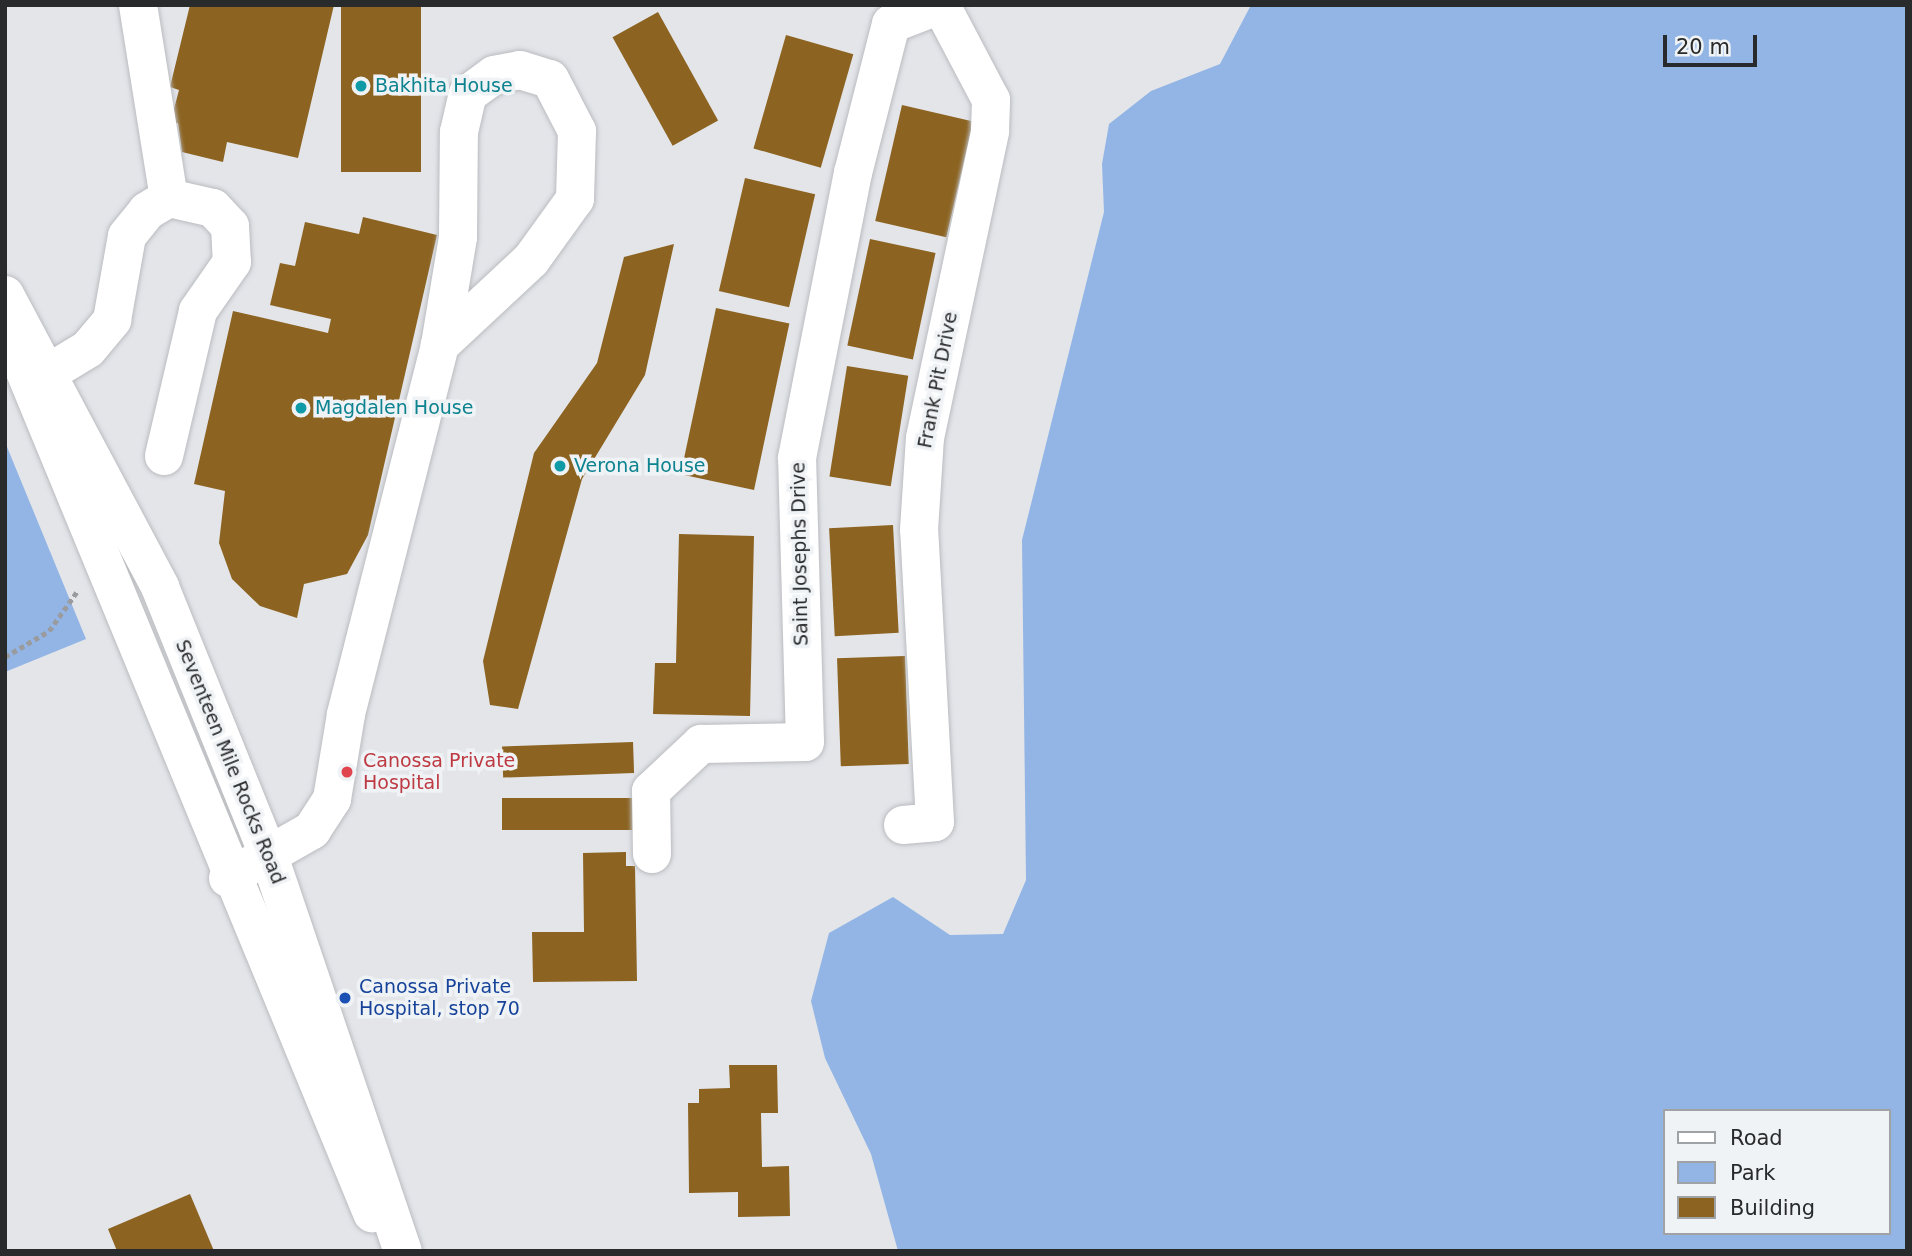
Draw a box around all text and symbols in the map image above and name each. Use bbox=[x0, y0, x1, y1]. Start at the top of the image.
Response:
scale bar bbox=[1667, 21, 1762, 65]
text: 20 m bbox=[1676, 35, 1730, 59]
place label: Bakhita House bbox=[375, 75, 513, 97]
marker: Bakhita House bbox=[353, 78, 369, 94]
street label: Frank Pit Drive bbox=[914, 310, 962, 450]
place label: Magdalen House bbox=[315, 397, 473, 419]
marker: Magdalen House bbox=[293, 400, 309, 416]
place label: Verona House bbox=[574, 455, 705, 477]
marker: Verona House bbox=[552, 458, 568, 474]
street label: Saint Josephs Drive bbox=[787, 462, 813, 646]
street label: Seventeen Mile Rocks Road bbox=[170, 637, 290, 887]
place label: Canossa Private Hospital bbox=[363, 750, 515, 794]
marker: Canossa Private Hospital bbox=[337, 762, 357, 782]
place label: Canossa Private Hospital, stop 70 bbox=[359, 976, 520, 1020]
marker: Canossa Private Hospital, stop 70 bbox=[337, 990, 353, 1006]
legend bbox=[1664, 1109, 1891, 1235]
text: Road bbox=[1730, 1126, 1783, 1150]
text: Park bbox=[1730, 1161, 1775, 1185]
text: Building bbox=[1730, 1196, 1815, 1220]

